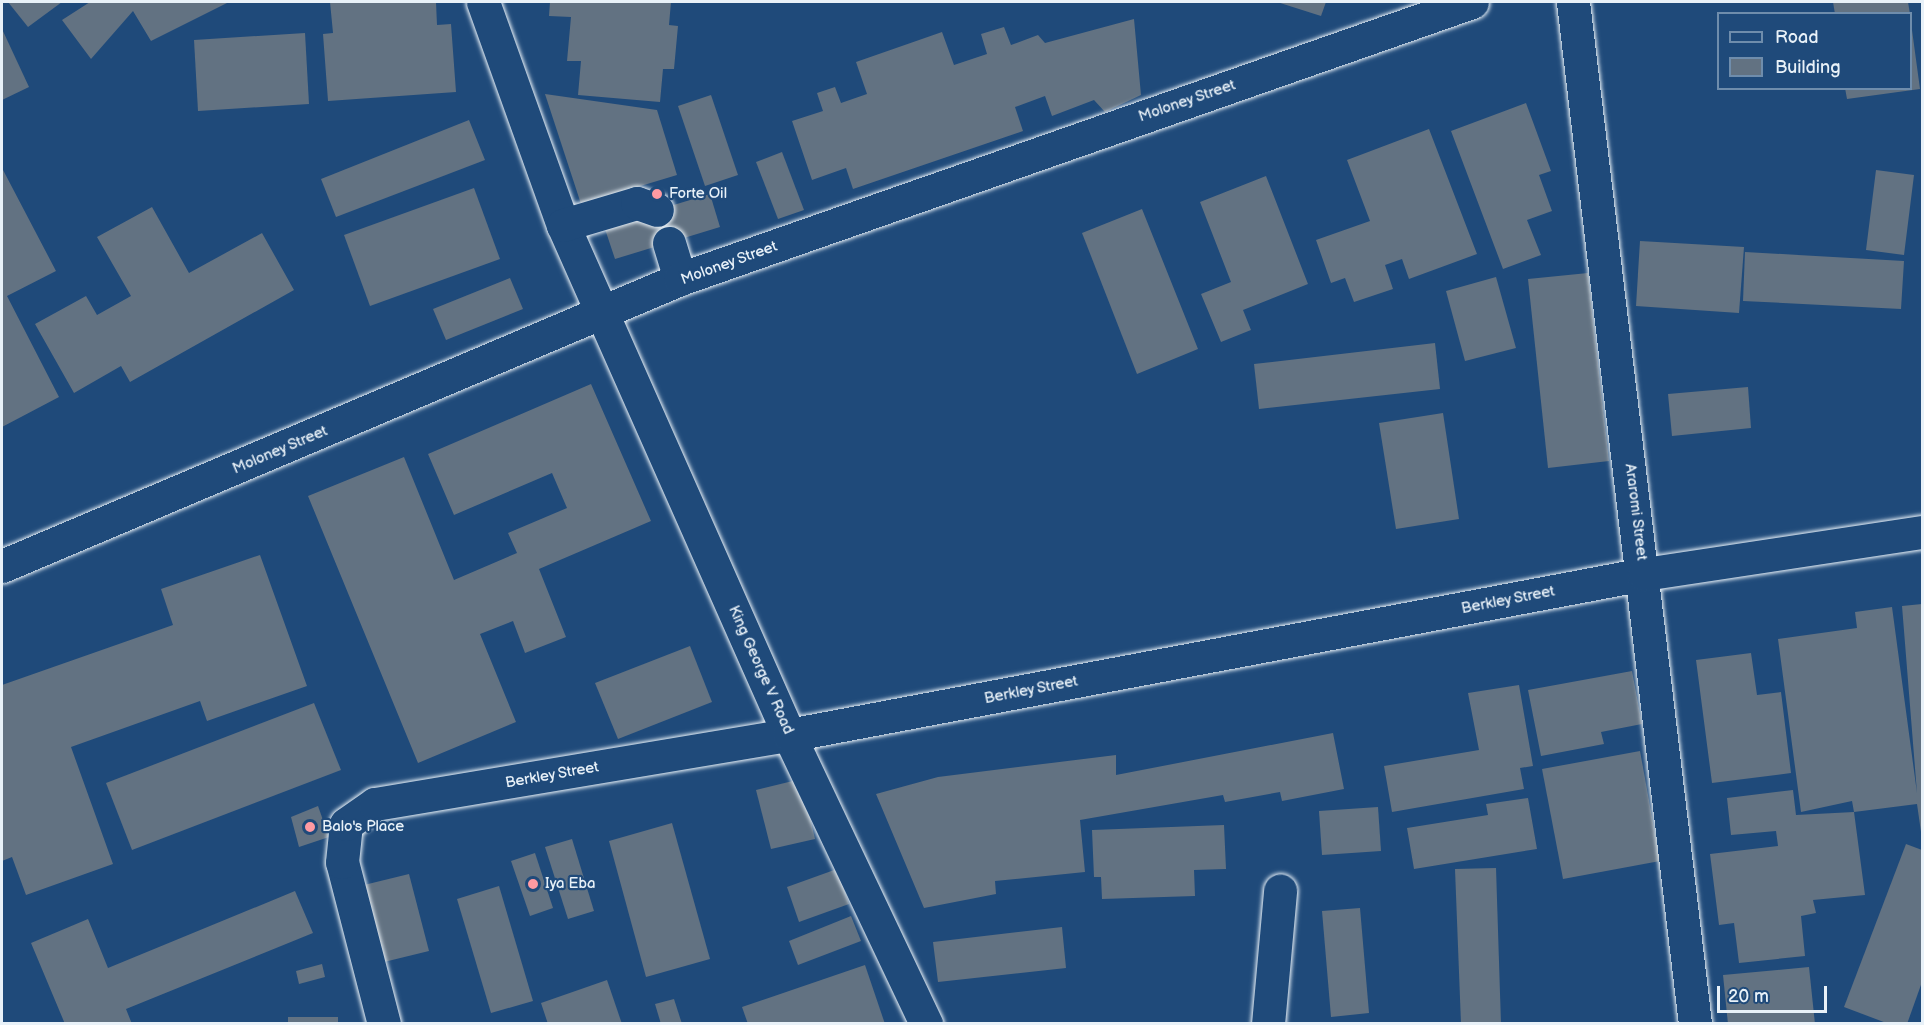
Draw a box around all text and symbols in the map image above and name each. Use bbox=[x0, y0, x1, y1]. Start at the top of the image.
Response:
legend bbox=[1717, 12, 1912, 90]
text: Road bbox=[1775, 27, 1819, 48]
text: Building bbox=[1775, 57, 1841, 78]
street label: Moloney Street bbox=[1136, 76, 1238, 126]
place label: Forte Oil bbox=[669, 185, 727, 203]
marker: Forte Oil bbox=[650, 187, 664, 201]
street label: Moloney Street bbox=[678, 237, 780, 289]
street label: Moloney Street bbox=[229, 422, 331, 478]
street label: Araromi Street bbox=[1621, 462, 1651, 562]
street label: Berkley Street bbox=[1459, 582, 1557, 618]
street label: King George V Road bbox=[724, 603, 798, 737]
street label: Berkley Street bbox=[982, 672, 1080, 708]
street label: Berkley Street bbox=[503, 758, 601, 792]
place label: Balo's Place bbox=[322, 818, 404, 836]
marker: Balo's Place bbox=[303, 820, 317, 834]
place label: Iya Eba bbox=[545, 875, 595, 893]
marker: Iya Eba bbox=[526, 877, 540, 891]
scale bar bbox=[1720, 974, 1830, 1012]
text: 20 m bbox=[1728, 986, 1769, 1007]

